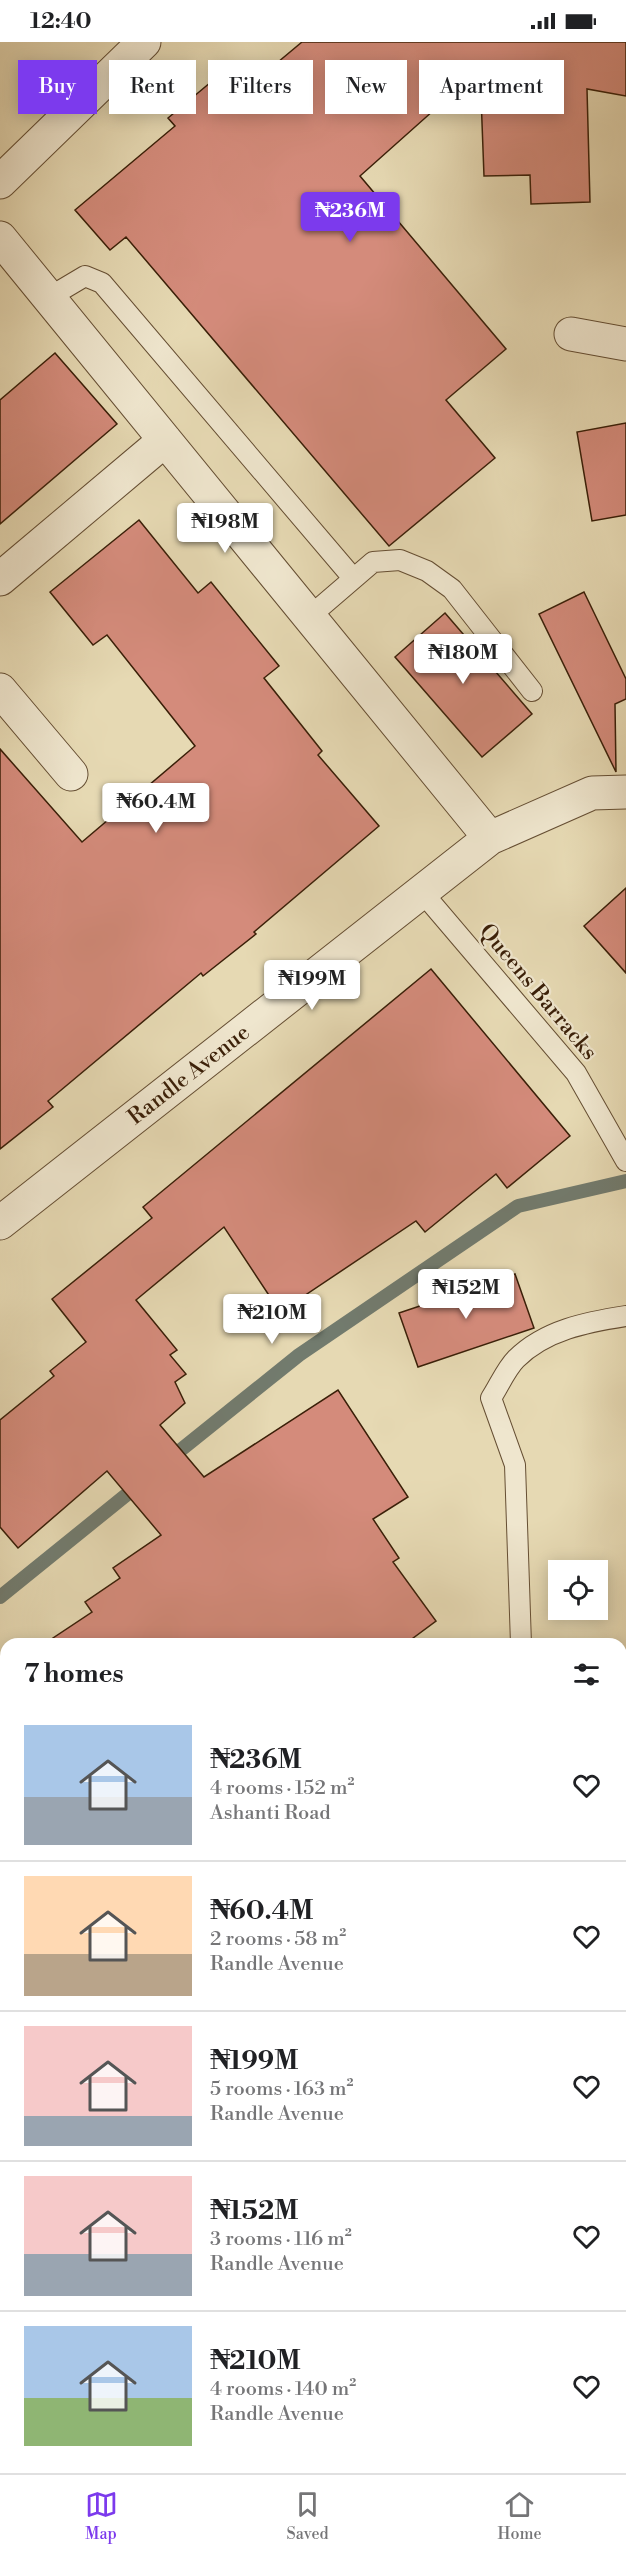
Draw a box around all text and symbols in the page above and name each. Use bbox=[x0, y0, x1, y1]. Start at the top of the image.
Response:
text: 12:40 bbox=[30, 8, 92, 35]
chip: Buy bbox=[18, 60, 97, 114]
chip: Rent bbox=[109, 60, 196, 114]
chip: Filters bbox=[208, 60, 313, 114]
chip: New bbox=[325, 60, 407, 114]
chip: Apartment bbox=[419, 60, 564, 114]
pin: ₦236M bbox=[308, 192, 392, 243]
text: ₦236M bbox=[315, 199, 385, 224]
pin: ₦198M bbox=[183, 503, 267, 554]
text: ₦198M bbox=[191, 510, 259, 535]
pin: ₦180M bbox=[421, 634, 505, 685]
text: ₦180M bbox=[428, 641, 498, 666]
pin: ₦60.4M bbox=[107, 783, 205, 834]
text: ₦60.4M bbox=[116, 790, 196, 815]
street label: Queens Barracks bbox=[473, 918, 603, 1066]
pin: ₦199M bbox=[270, 960, 354, 1011]
text: ₦199M bbox=[278, 967, 346, 992]
street label: Randle Avenue bbox=[123, 1019, 255, 1131]
pin: ₦152M bbox=[424, 1269, 508, 1320]
text: ₦152M bbox=[432, 1276, 500, 1301]
pin: ₦210M bbox=[230, 1294, 314, 1345]
text: ₦210M bbox=[237, 1301, 307, 1326]
map controls bbox=[548, 1560, 608, 1620]
button: locate bbox=[548, 1560, 608, 1620]
text: 7 homes bbox=[24, 1658, 124, 1690]
icon: filters bbox=[570, 1658, 603, 1691]
text: ₦236M bbox=[210, 1744, 302, 1776]
icon: home bbox=[72, 1749, 144, 1821]
icon: heart bbox=[570, 1769, 603, 1802]
text: 4 rooms · 152 m² bbox=[210, 1776, 354, 1801]
text: Ashanti Road bbox=[210, 1801, 331, 1826]
text: ₦60.4M bbox=[210, 1895, 313, 1927]
icon: home bbox=[72, 1900, 144, 1972]
icon: heart bbox=[570, 1920, 603, 1953]
text: 2 rooms · 58 m² bbox=[210, 1927, 346, 1952]
text: Randle Avenue bbox=[210, 1952, 344, 1977]
text: ₦199M bbox=[210, 2045, 298, 2077]
icon: home bbox=[72, 2050, 144, 2122]
icon: heart bbox=[570, 2070, 603, 2103]
text: 5 rooms · 163 m² bbox=[210, 2077, 354, 2102]
text: Randle Avenue bbox=[210, 2102, 344, 2127]
text: ₦152M bbox=[210, 2195, 298, 2227]
icon: home bbox=[72, 2200, 144, 2272]
icon: heart bbox=[570, 2220, 603, 2253]
text: 3 rooms · 116 m² bbox=[210, 2227, 352, 2252]
text: Randle Avenue bbox=[210, 2252, 344, 2277]
text: ₦210M bbox=[210, 2345, 301, 2377]
icon: home bbox=[72, 2350, 144, 2422]
icon: heart bbox=[570, 2370, 603, 2403]
text: 4 rooms · 140 m² bbox=[210, 2377, 356, 2402]
text: Randle Avenue bbox=[210, 2402, 344, 2427]
tab: Map bbox=[85, 2488, 118, 2544]
tab: Saved bbox=[287, 2488, 329, 2544]
tab: Home bbox=[498, 2488, 541, 2544]

